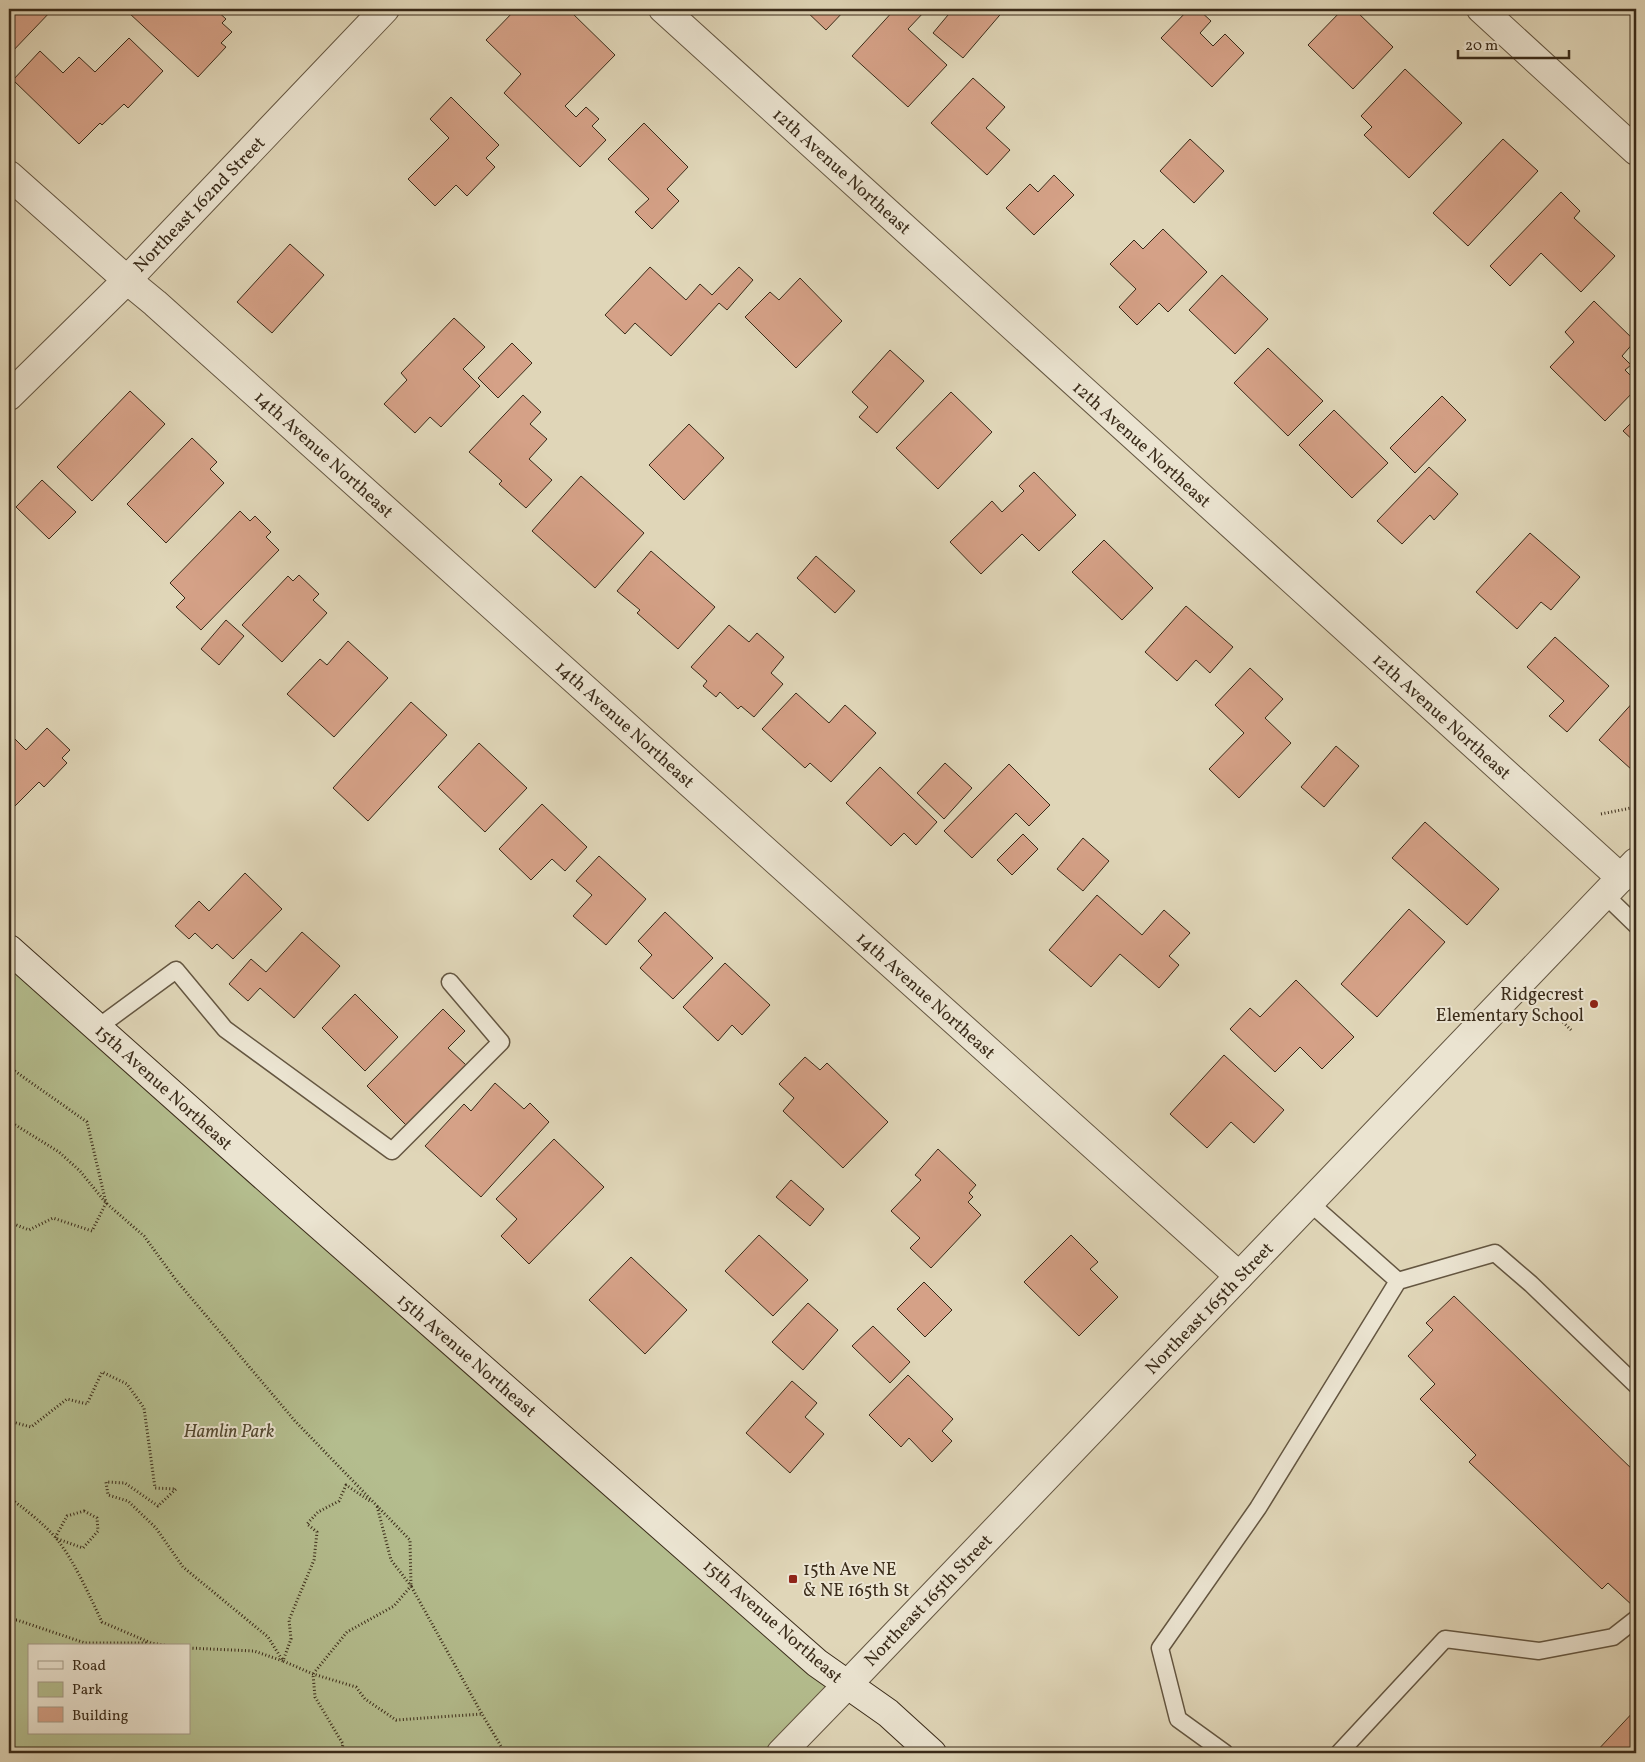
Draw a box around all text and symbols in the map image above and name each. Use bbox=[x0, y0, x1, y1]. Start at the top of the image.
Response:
scale bar bbox=[1458, 28, 1569, 60]
text: 20 m bbox=[1465, 36, 1498, 57]
street label: 12th Avenue Northeast bbox=[766, 103, 916, 241]
street label: Northeast 162nd Street bbox=[129, 132, 272, 278]
street label: 12th Avenue Northeast bbox=[1066, 376, 1216, 514]
street label: 14th Avenue Northeast bbox=[248, 386, 398, 525]
street label: 12th Avenue Northeast bbox=[1366, 648, 1516, 786]
street label: 14th Avenue Northeast bbox=[549, 656, 699, 795]
street label: 14th Avenue Northeast bbox=[850, 927, 1000, 1066]
place label: Ridgecrest Elementary School bbox=[1436, 983, 1584, 1029]
marker: Ridgecrest Elementary School bbox=[1588, 998, 1600, 1010]
street label: 15th Avenue Northeast bbox=[89, 1019, 237, 1157]
street label: Northeast 165th Street bbox=[1140, 1237, 1280, 1381]
street label: 15th Avenue Northeast bbox=[391, 1288, 541, 1424]
park label: Hamlin Park bbox=[184, 1420, 274, 1445]
street label: Northeast 165th Street bbox=[859, 1529, 999, 1673]
street label: 15th Avenue Northeast bbox=[697, 1554, 847, 1690]
place label: 15th Ave NE & NE 165th St bbox=[803, 1558, 909, 1604]
marker: 15th Ave NE & NE 165th St bbox=[787, 1573, 799, 1585]
legend bbox=[28, 1644, 190, 1734]
text: Road bbox=[72, 1656, 106, 1677]
text: Park bbox=[72, 1680, 103, 1701]
text: Building bbox=[72, 1706, 129, 1727]

